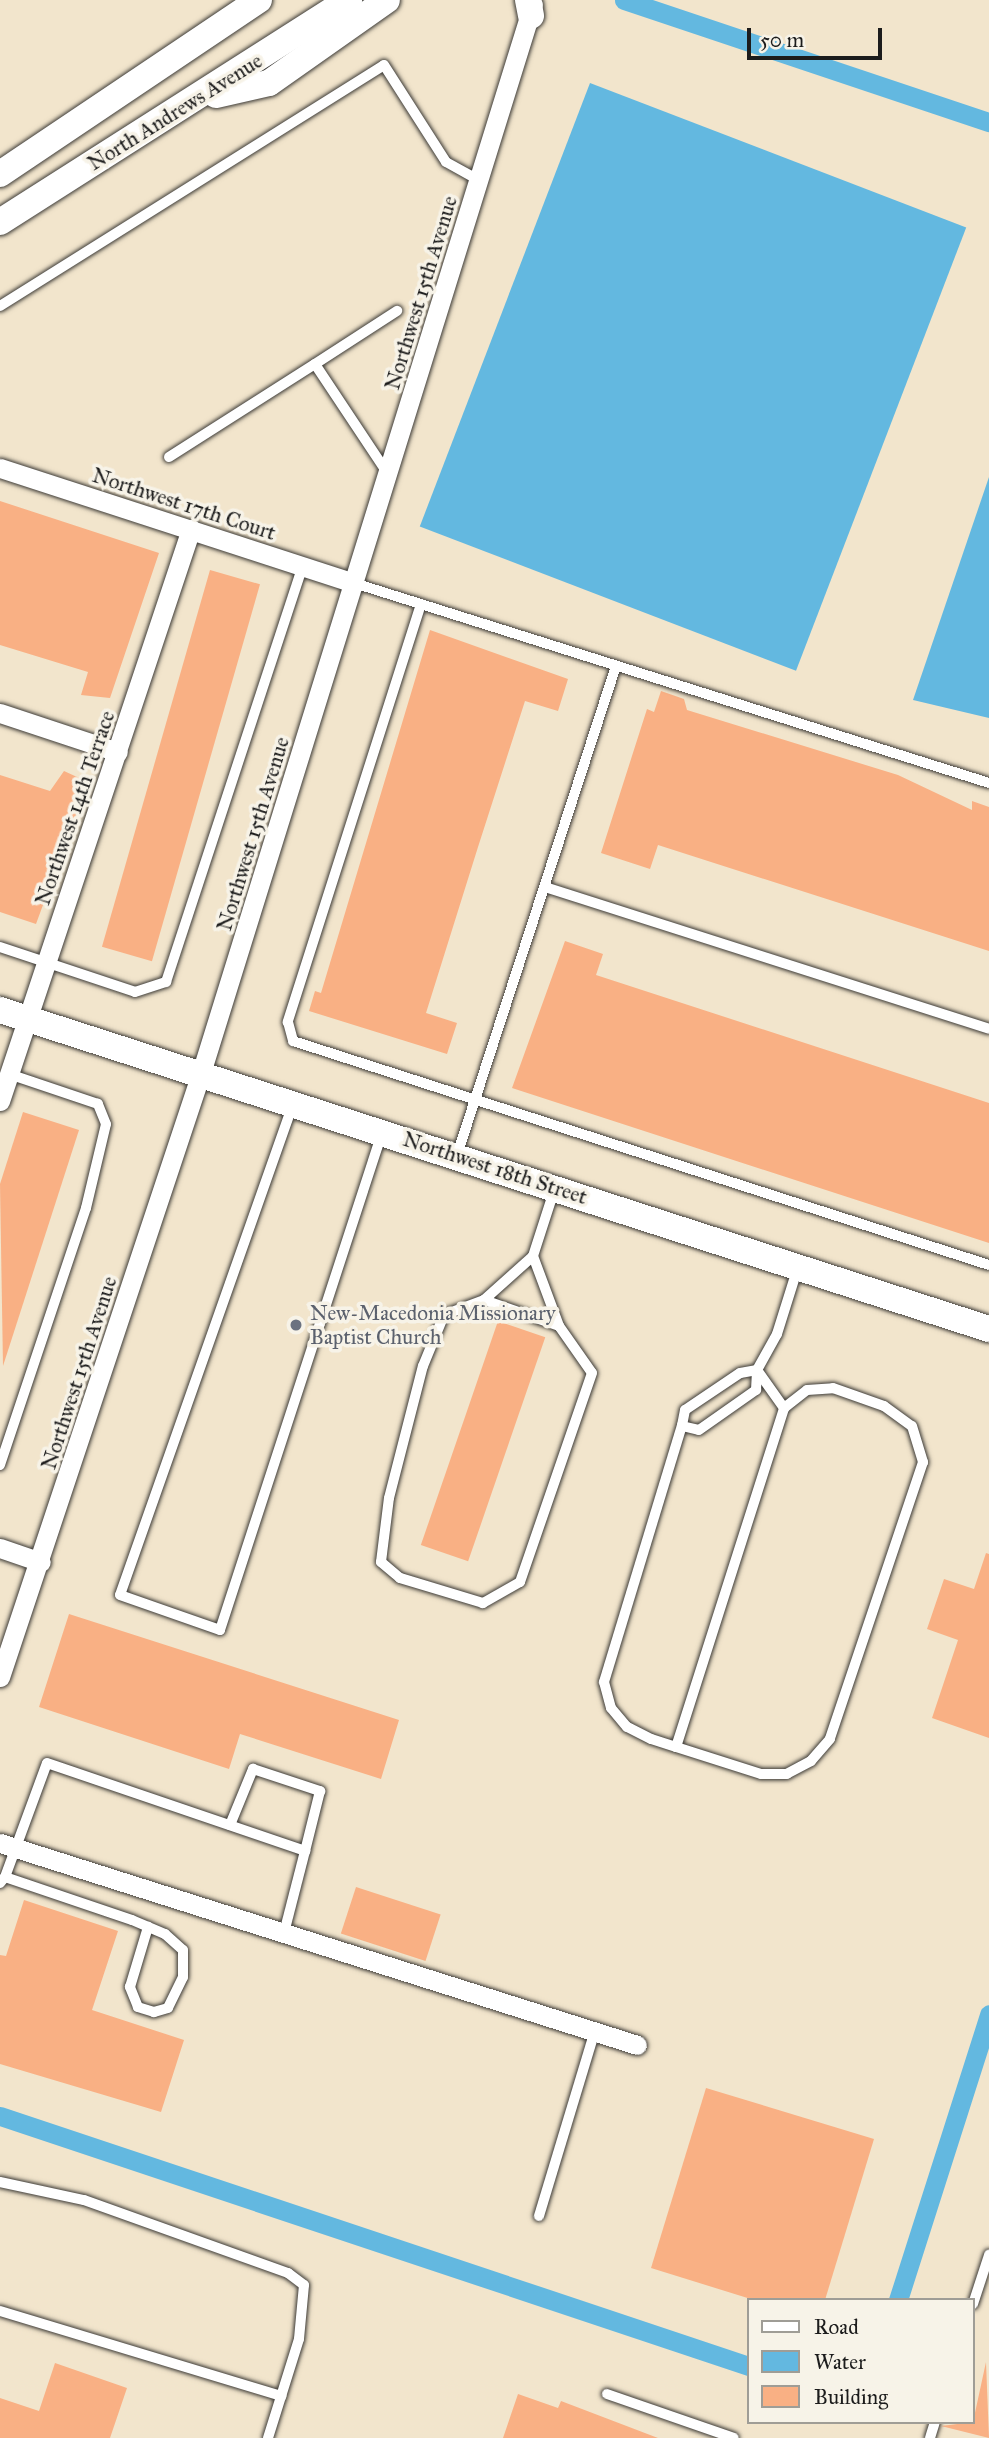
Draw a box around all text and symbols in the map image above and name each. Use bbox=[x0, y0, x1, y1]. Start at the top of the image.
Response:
scale bar bbox=[751, 14, 886, 58]
text: 50 m bbox=[760, 27, 804, 53]
street label: North Andrews Avenue bbox=[83, 48, 267, 176]
street label: Northwest 15th Avenue bbox=[380, 193, 462, 393]
street label: Northwest 17th Court bbox=[89, 462, 279, 546]
street label: Northwest 14th Terrace bbox=[30, 707, 120, 909]
street label: Northwest 15th Avenue bbox=[212, 734, 294, 934]
street label: Northwest 18th Street bbox=[400, 1126, 590, 1210]
street label: Northwest 15th Avenue bbox=[36, 1273, 122, 1473]
place label: New-Macedonia Missionary Baptist Church bbox=[310, 1300, 556, 1350]
marker: New-Macedonia Missionary Baptist Church bbox=[288, 1317, 304, 1333]
legend bbox=[748, 2298, 975, 2424]
text: Road bbox=[814, 2314, 859, 2340]
text: Water bbox=[814, 2349, 866, 2375]
text: Building bbox=[814, 2384, 888, 2410]

